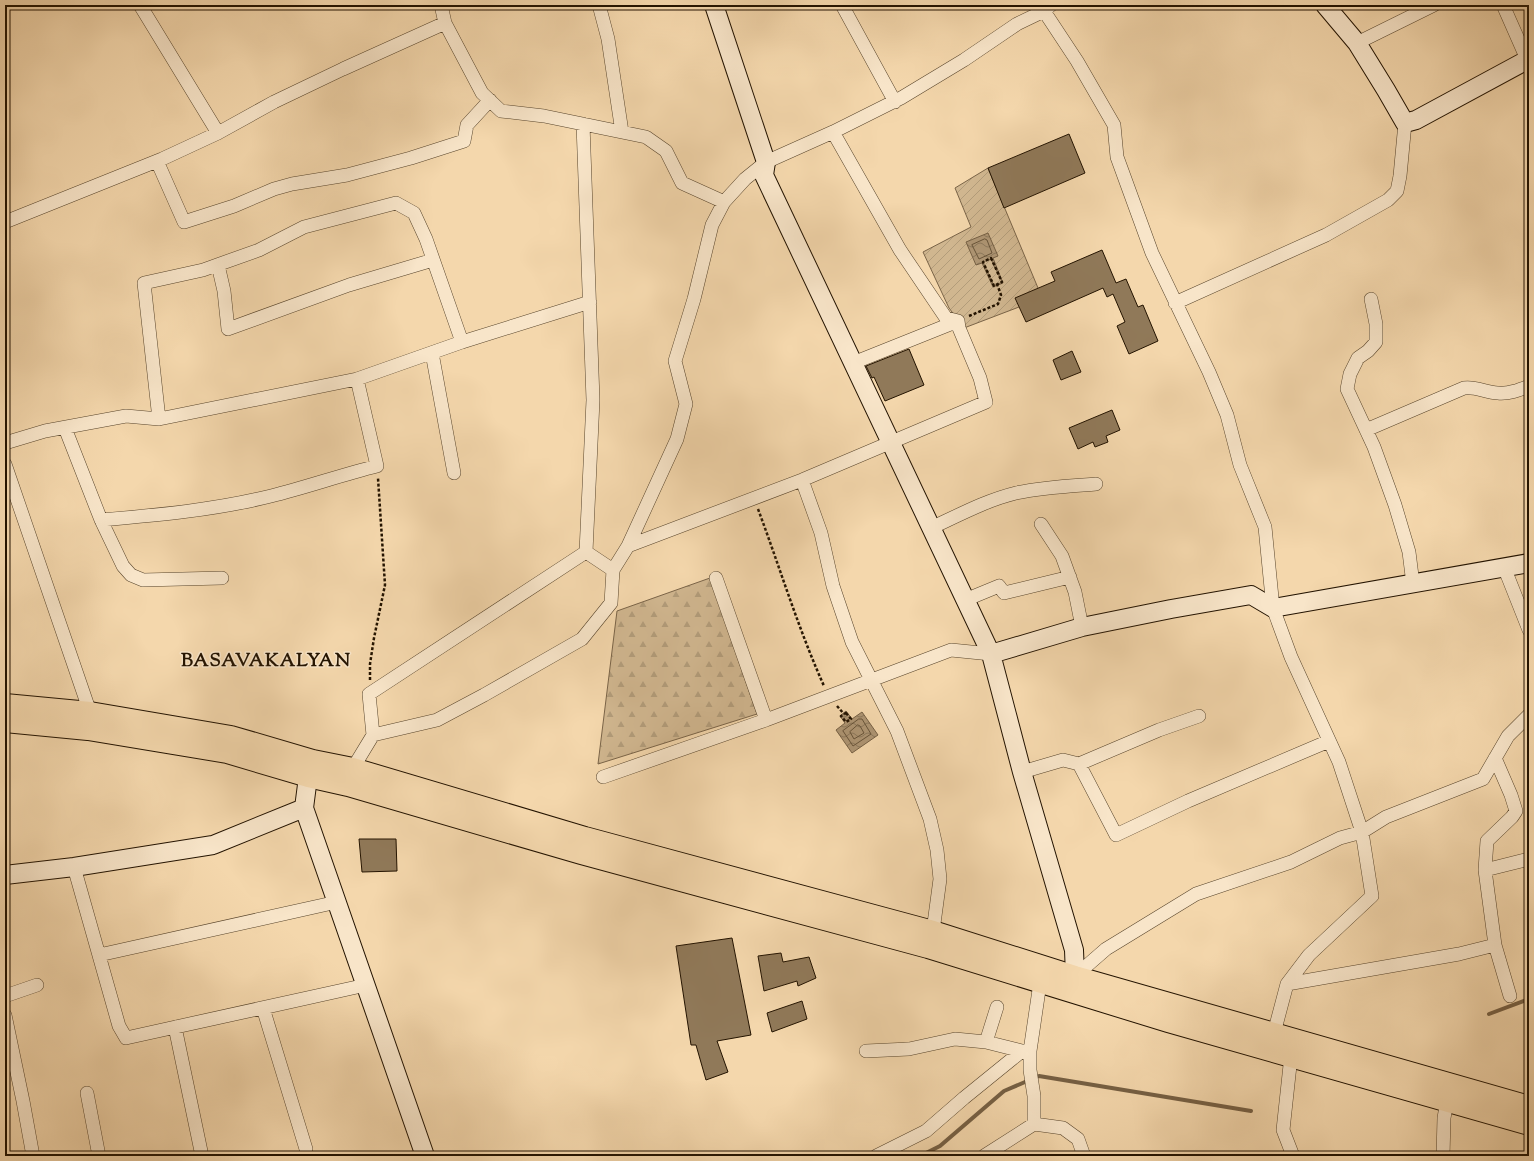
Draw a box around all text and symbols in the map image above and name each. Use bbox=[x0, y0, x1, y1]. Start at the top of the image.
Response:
district label: BASAVAKALYAN bbox=[181, 648, 351, 675]

